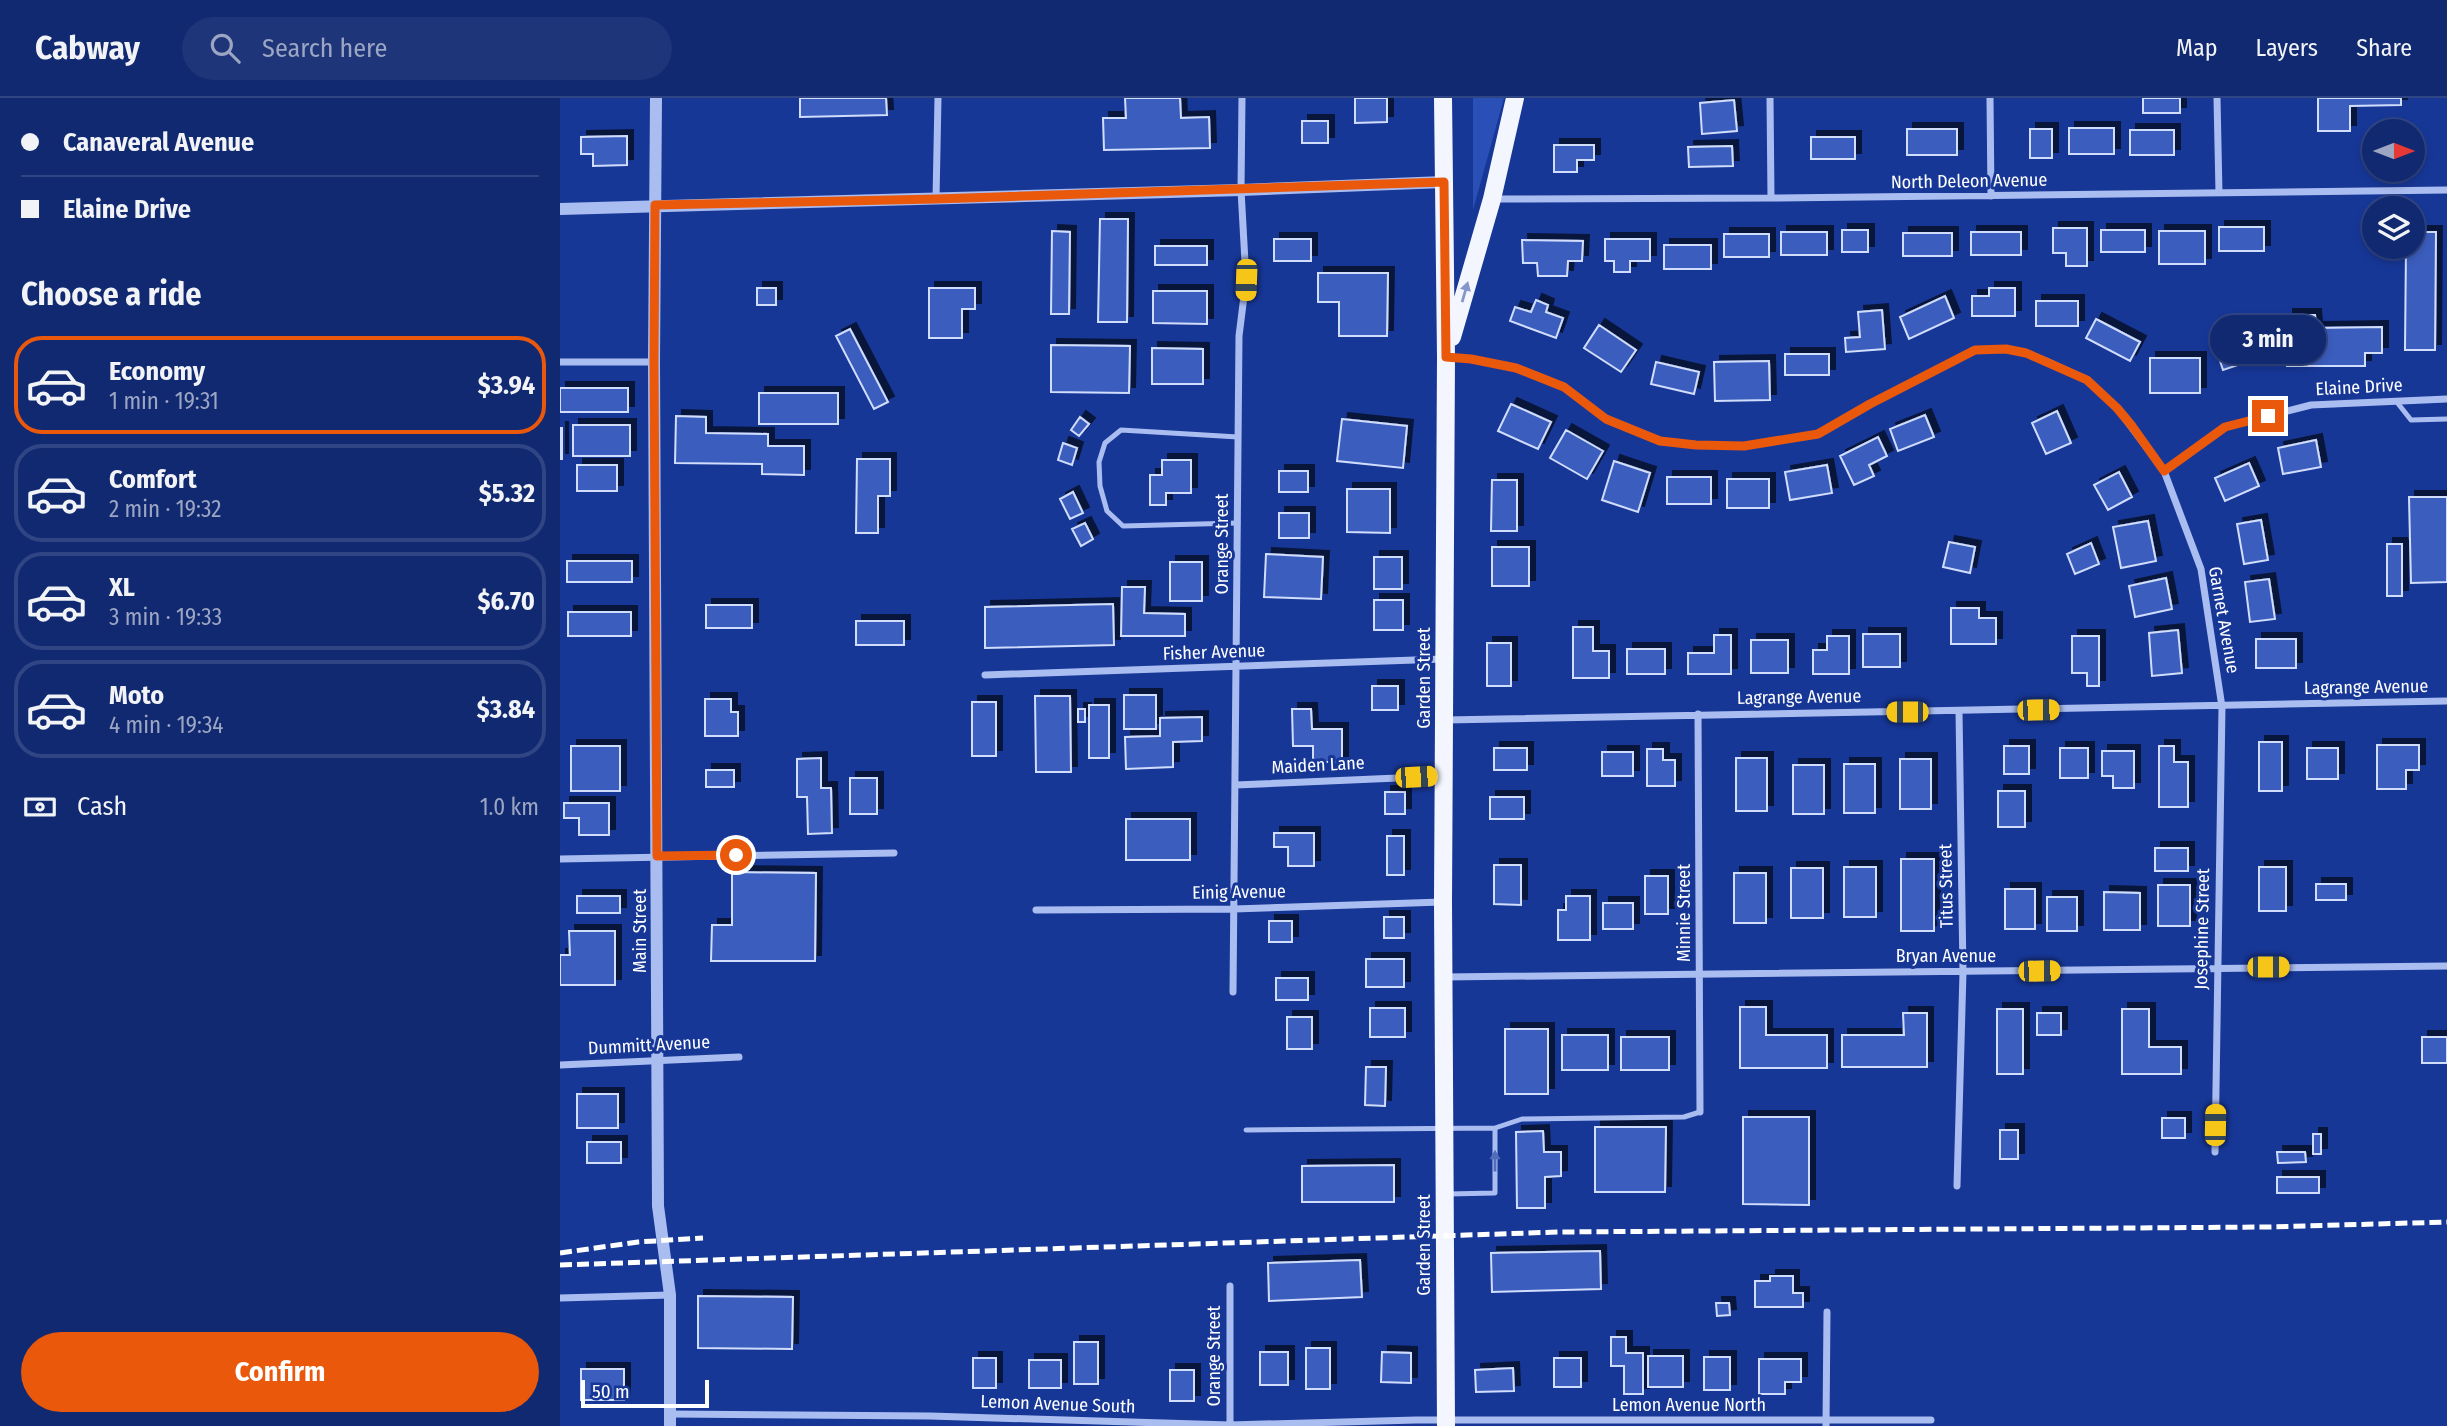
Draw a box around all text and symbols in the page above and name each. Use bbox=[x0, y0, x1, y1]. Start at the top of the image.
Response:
search box bbox=[182, 17, 672, 80]
text: Cabway bbox=[35, 28, 140, 68]
icon: search bbox=[206, 29, 244, 67]
text: Search here bbox=[262, 33, 387, 64]
text: Map bbox=[2176, 34, 2218, 62]
text: Layers bbox=[2256, 34, 2318, 62]
text: Share bbox=[2356, 34, 2412, 62]
north arrow bbox=[2362, 119, 2426, 182]
map controls bbox=[2362, 119, 2425, 259]
text: Canaveral Avenue bbox=[63, 127, 254, 158]
street label: North Deleon Avenue bbox=[1891, 169, 2048, 193]
text: Elaine Drive bbox=[63, 194, 191, 225]
button: layers bbox=[2362, 196, 2425, 259]
car bbox=[1235, 259, 1258, 301]
text: Choose a ride bbox=[21, 275, 202, 313]
one-way arrow bbox=[1460, 281, 1471, 303]
callout: 3 min bbox=[2210, 314, 2326, 364]
text: 3 min bbox=[2242, 325, 2294, 353]
icon: car bbox=[25, 354, 88, 417]
text: Economy bbox=[109, 356, 205, 387]
text: $3.94 bbox=[478, 370, 535, 401]
street label: Elaine Drive bbox=[2315, 374, 2403, 400]
text: 1 min · 19:31 bbox=[109, 387, 219, 415]
route end bbox=[2252, 400, 2284, 432]
icon: car bbox=[25, 462, 88, 525]
text: Comfort bbox=[109, 464, 197, 495]
text: $5.32 bbox=[479, 478, 535, 509]
street label: Orange Street bbox=[1211, 493, 1233, 594]
text: 2 min · 19:32 bbox=[109, 495, 221, 523]
street label: Garnet Avenue bbox=[2204, 565, 2244, 675]
icon: car bbox=[25, 570, 88, 633]
text: XL bbox=[109, 572, 135, 603]
text: $6.70 bbox=[477, 586, 535, 617]
text: 3 min · 19:33 bbox=[109, 603, 222, 631]
street label: Garden Street bbox=[1413, 627, 1435, 729]
street label: Fisher Avenue bbox=[1162, 639, 1266, 665]
street label: Lagrange Avenue bbox=[2304, 675, 2428, 699]
icon: car bbox=[25, 678, 88, 741]
text: Moto bbox=[109, 680, 164, 711]
street label: Lagrange Avenue bbox=[1737, 685, 1861, 709]
text: $3.84 bbox=[477, 694, 535, 725]
car bbox=[2017, 699, 2060, 721]
car bbox=[1887, 702, 1929, 723]
text: 4 min · 19:34 bbox=[109, 711, 223, 739]
street label: Maiden Lane bbox=[1271, 752, 1365, 778]
car bbox=[1395, 765, 1438, 789]
icon: cash bbox=[21, 788, 59, 826]
text: Cash bbox=[77, 791, 127, 822]
text: 1.0 km bbox=[480, 793, 539, 821]
route start bbox=[720, 839, 752, 871]
street label: Titus Street bbox=[1934, 844, 1958, 928]
street label: Minnie Street bbox=[1673, 864, 1695, 962]
street label: Josephine Street bbox=[2190, 868, 2214, 990]
street label: Einig Avenue bbox=[1192, 880, 1286, 904]
street label: Main Street bbox=[629, 889, 651, 973]
street label: Bryan Avenue bbox=[1896, 945, 1996, 967]
car bbox=[2248, 957, 2290, 978]
car bbox=[2018, 960, 2061, 982]
street label: Dummitt Avenue bbox=[587, 1031, 711, 1059]
car bbox=[2205, 1104, 2226, 1146]
one-way arrow bbox=[1489, 1150, 1501, 1172]
street label: Garden Street bbox=[1413, 1194, 1435, 1296]
street label: Orange Street bbox=[1203, 1305, 1225, 1406]
button: Confirm bbox=[21, 1332, 539, 1412]
scale bar bbox=[581, 1377, 709, 1409]
text: 50 m bbox=[592, 1380, 630, 1403]
street label: Lemon Avenue South bbox=[980, 1390, 1136, 1418]
street label: Lemon Avenue North bbox=[1612, 1394, 1766, 1416]

